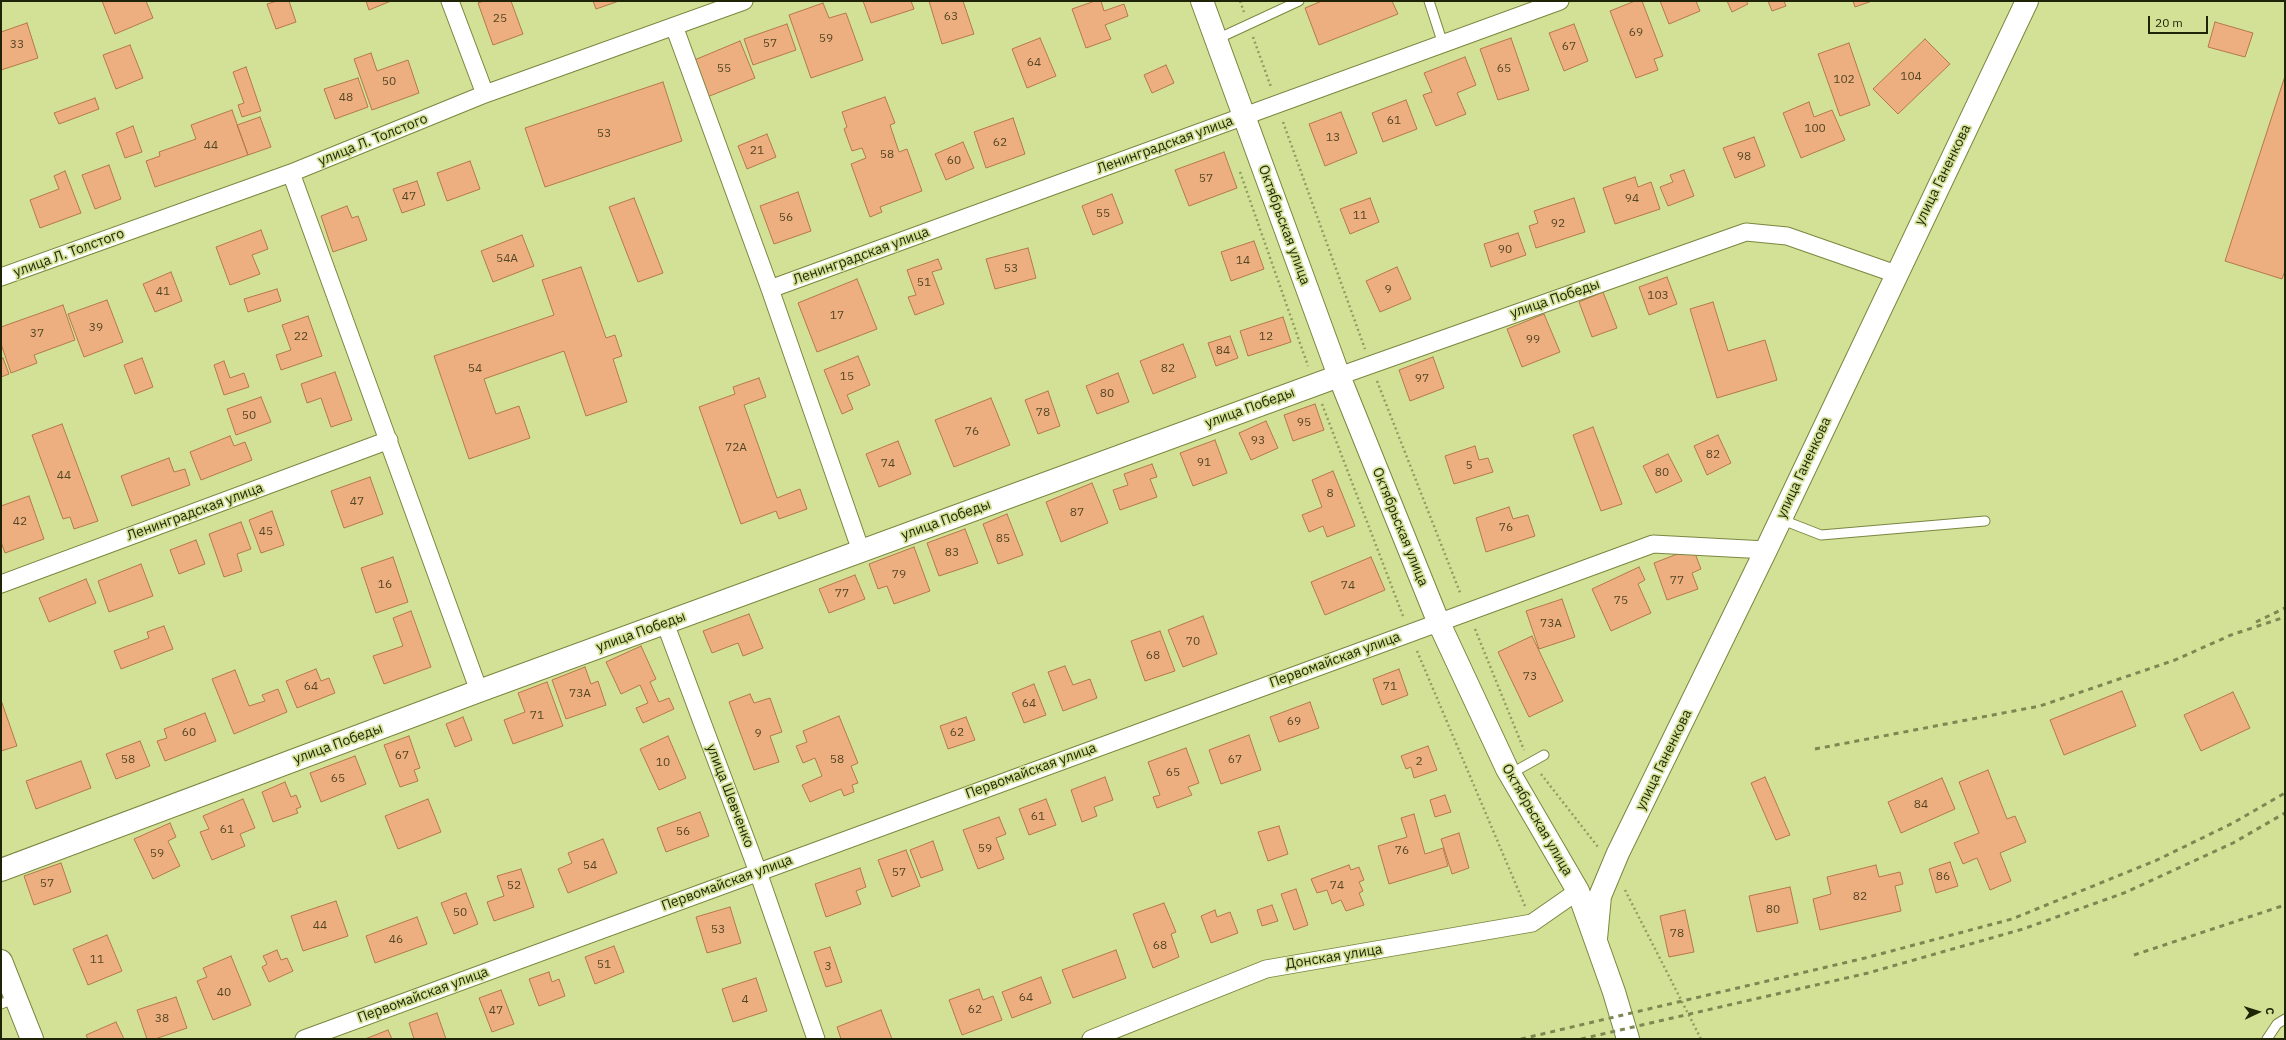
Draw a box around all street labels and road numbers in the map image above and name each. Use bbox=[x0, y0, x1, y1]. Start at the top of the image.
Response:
street label: улица Л. Толстого bbox=[316, 110, 430, 170]
street label: Ленинградская улица bbox=[1094, 112, 1236, 178]
street label: улица Ганенкова bbox=[1911, 122, 1975, 228]
street label: Октябрьская улица bbox=[1254, 163, 1314, 287]
street label: Ленинградская улица bbox=[790, 223, 932, 289]
street label: улица Л. Толстого bbox=[11, 225, 127, 281]
street label: улица Победы bbox=[1508, 276, 1602, 322]
street label: улица Победы bbox=[1203, 384, 1297, 432]
street label: улица Ганенкова bbox=[1773, 415, 1835, 521]
street label: Октябрьская улица bbox=[1369, 465, 1431, 589]
street label: Ленинградская улица bbox=[124, 479, 266, 545]
street label: улица Победы bbox=[899, 496, 993, 544]
street label: улица Победы bbox=[594, 608, 688, 656]
street label: Первомайская улица bbox=[1267, 628, 1403, 692]
street label: улица Ганенкова bbox=[1632, 707, 1696, 813]
street label: улица Победы bbox=[291, 720, 385, 768]
street label: Первомайская улица bbox=[963, 739, 1099, 803]
street label: улица Шевченко bbox=[703, 742, 757, 850]
street label: Октябрьская улица bbox=[1498, 761, 1576, 879]
street label: Первомайская улица bbox=[659, 851, 795, 915]
street label: Донская улица bbox=[1284, 941, 1384, 973]
street label: Первомайская улица bbox=[355, 963, 491, 1027]

